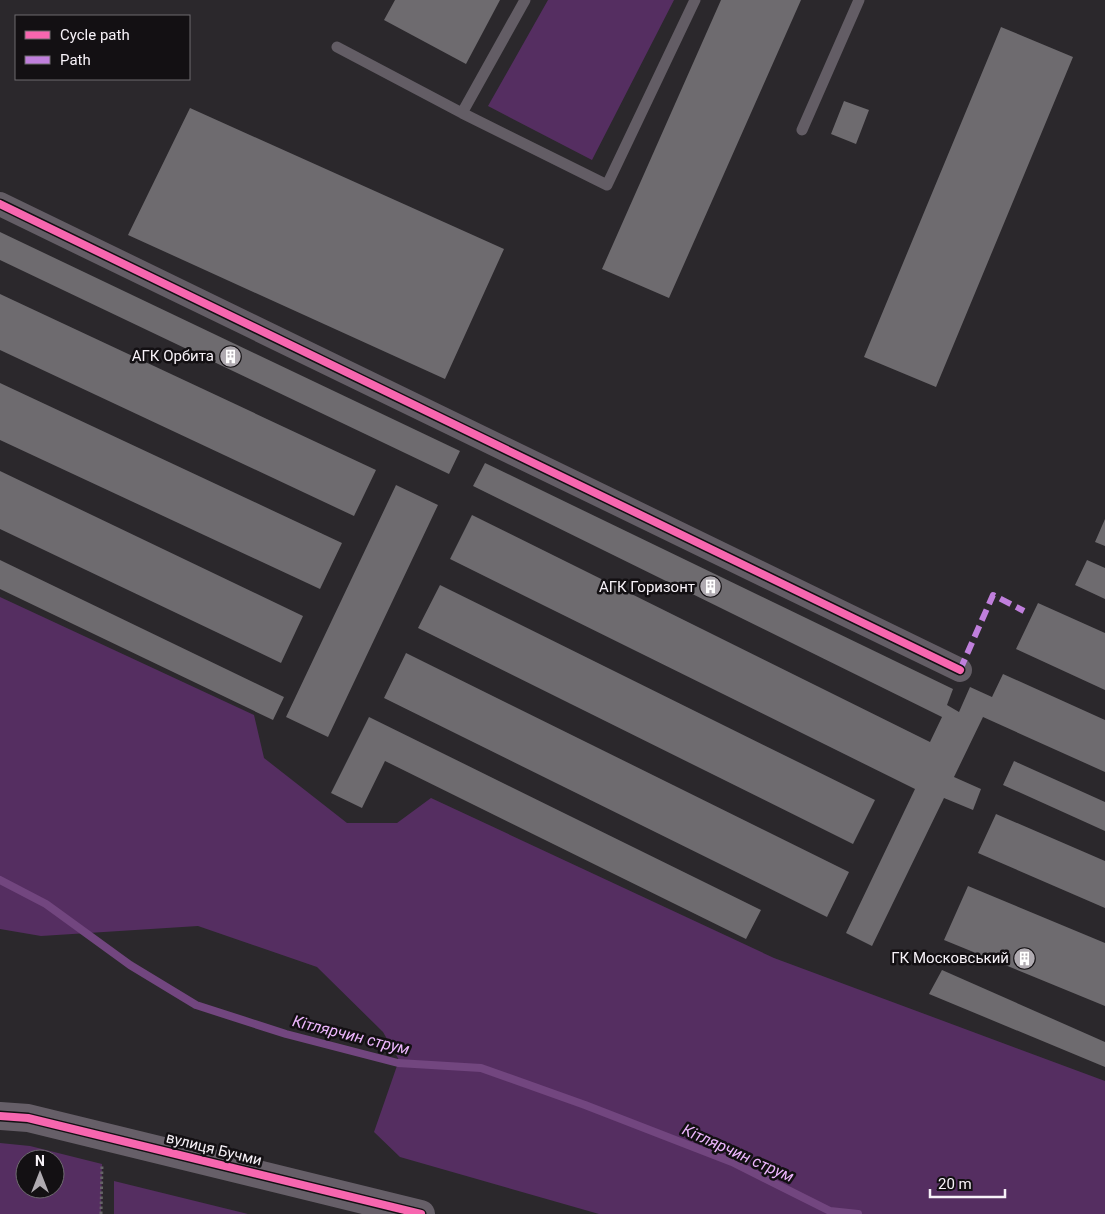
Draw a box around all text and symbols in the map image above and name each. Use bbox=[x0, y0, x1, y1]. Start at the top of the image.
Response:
legend bbox=[15, 15, 190, 80]
text: Cycle path bbox=[60, 26, 130, 44]
text: Path bbox=[60, 51, 91, 69]
building icon: АГК Орбита bbox=[218, 344, 242, 368]
place label: АГК Орбита bbox=[132, 347, 214, 365]
building icon: АГК Горизонт bbox=[699, 575, 723, 599]
place label: АГК Горизонт bbox=[599, 578, 695, 596]
building icon: ГК Московський bbox=[1013, 946, 1037, 970]
place label: ГК Московський bbox=[891, 949, 1009, 967]
water label: Кітлярчин струм bbox=[290, 1011, 412, 1059]
water label: Кітлярчин струм bbox=[679, 1120, 797, 1186]
street label: вулиця Бучми bbox=[164, 1128, 264, 1170]
north arrow bbox=[15, 1149, 65, 1199]
text: N bbox=[35, 1153, 45, 1169]
scale bar bbox=[930, 1166, 1005, 1198]
text: 20 m bbox=[938, 1175, 972, 1193]

